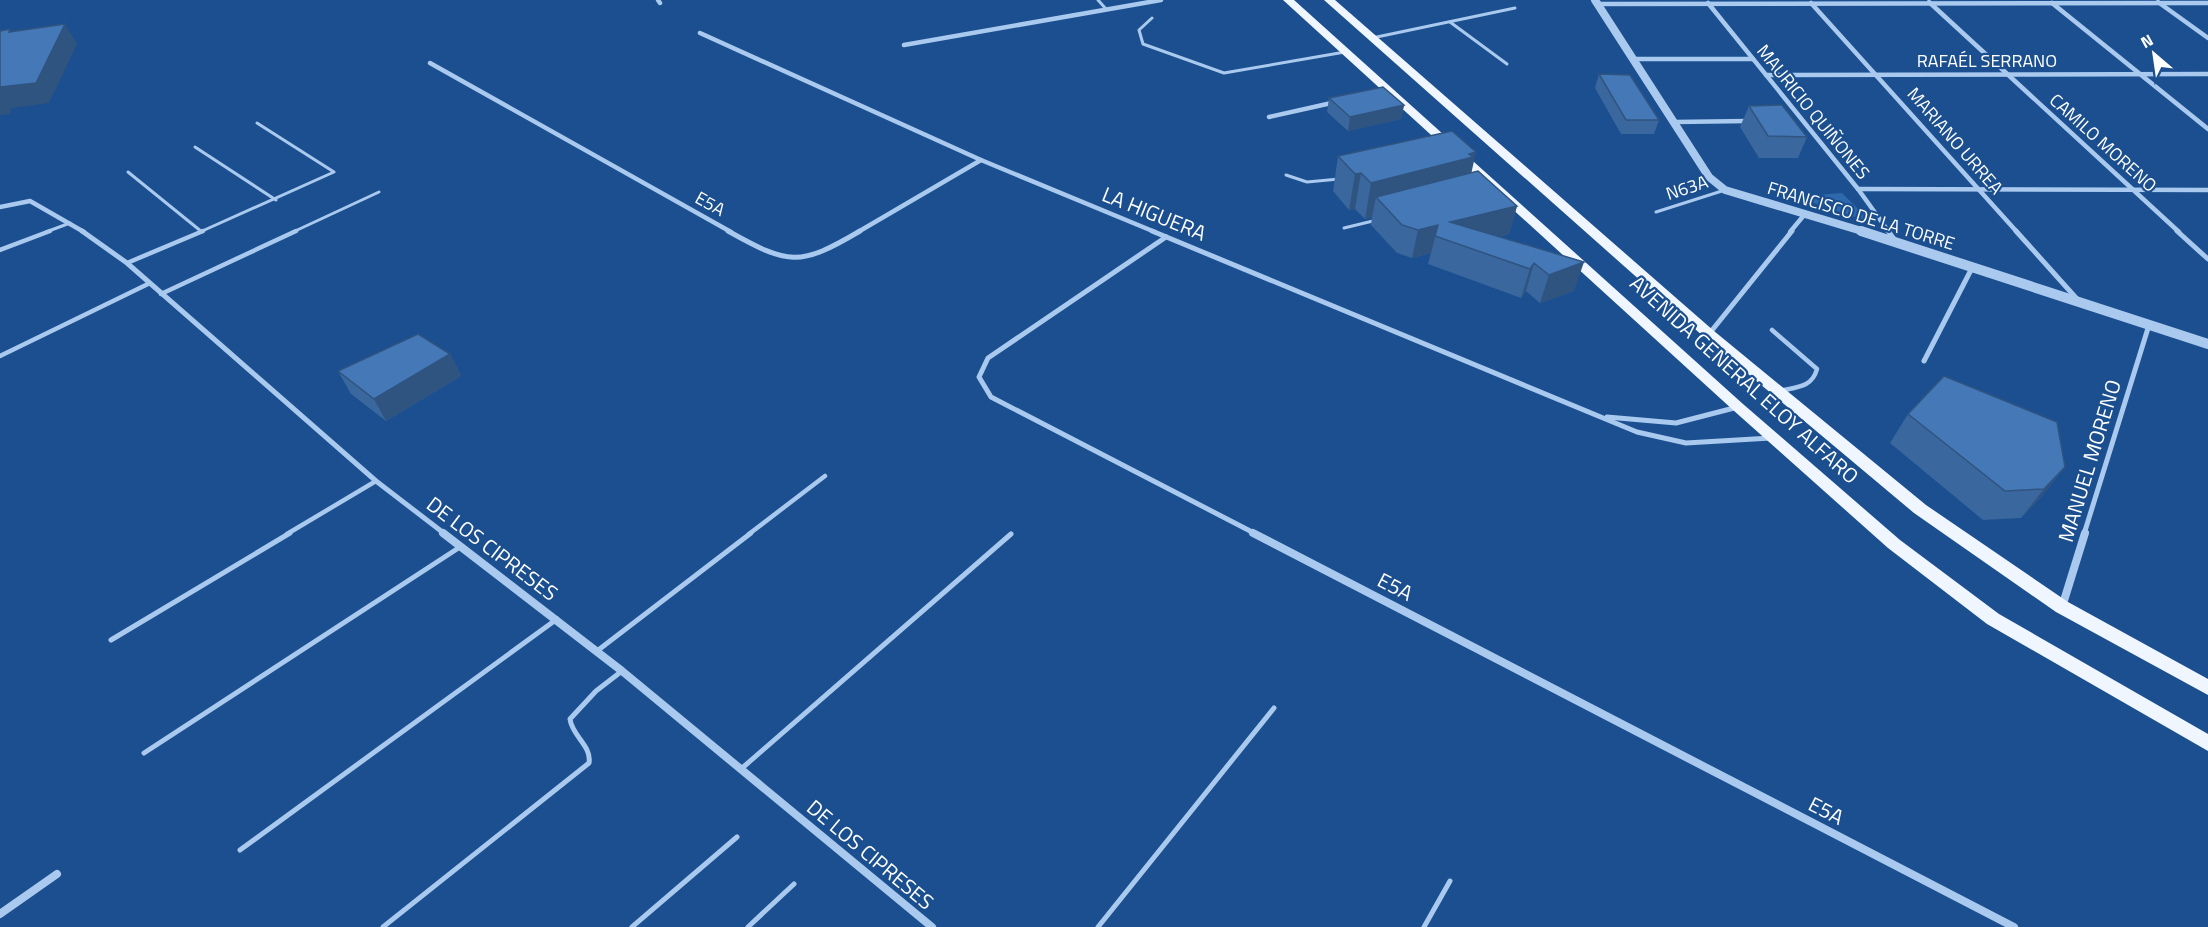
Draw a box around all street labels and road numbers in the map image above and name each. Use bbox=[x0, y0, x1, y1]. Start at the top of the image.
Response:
street label: MAURICIO QUIÑONES bbox=[1750, 38, 1876, 185]
street label: RAFAÉL SERRANO bbox=[1917, 47, 2057, 74]
street label: MARIANO URREA bbox=[1901, 81, 2010, 201]
street label: CAMILO MORENO bbox=[2044, 87, 2163, 198]
street label: N63A bbox=[1662, 168, 1712, 207]
street label: FRANCISCO DE LA TORRE bbox=[1764, 174, 1958, 257]
street label: LA HIGUERA bbox=[1097, 178, 1212, 249]
street label: E5A bbox=[690, 184, 730, 223]
street label: AVENIDA GENERAL ELOY ALFARO bbox=[1623, 267, 1866, 491]
street label: MANUEL MORENO bbox=[2049, 376, 2129, 546]
street label: DE LOS CIPRESES bbox=[420, 488, 565, 608]
street label: E5A bbox=[1372, 564, 1419, 609]
street label: E5A bbox=[1803, 788, 1850, 833]
street label: DE LOS CIPRESES bbox=[800, 791, 941, 917]

